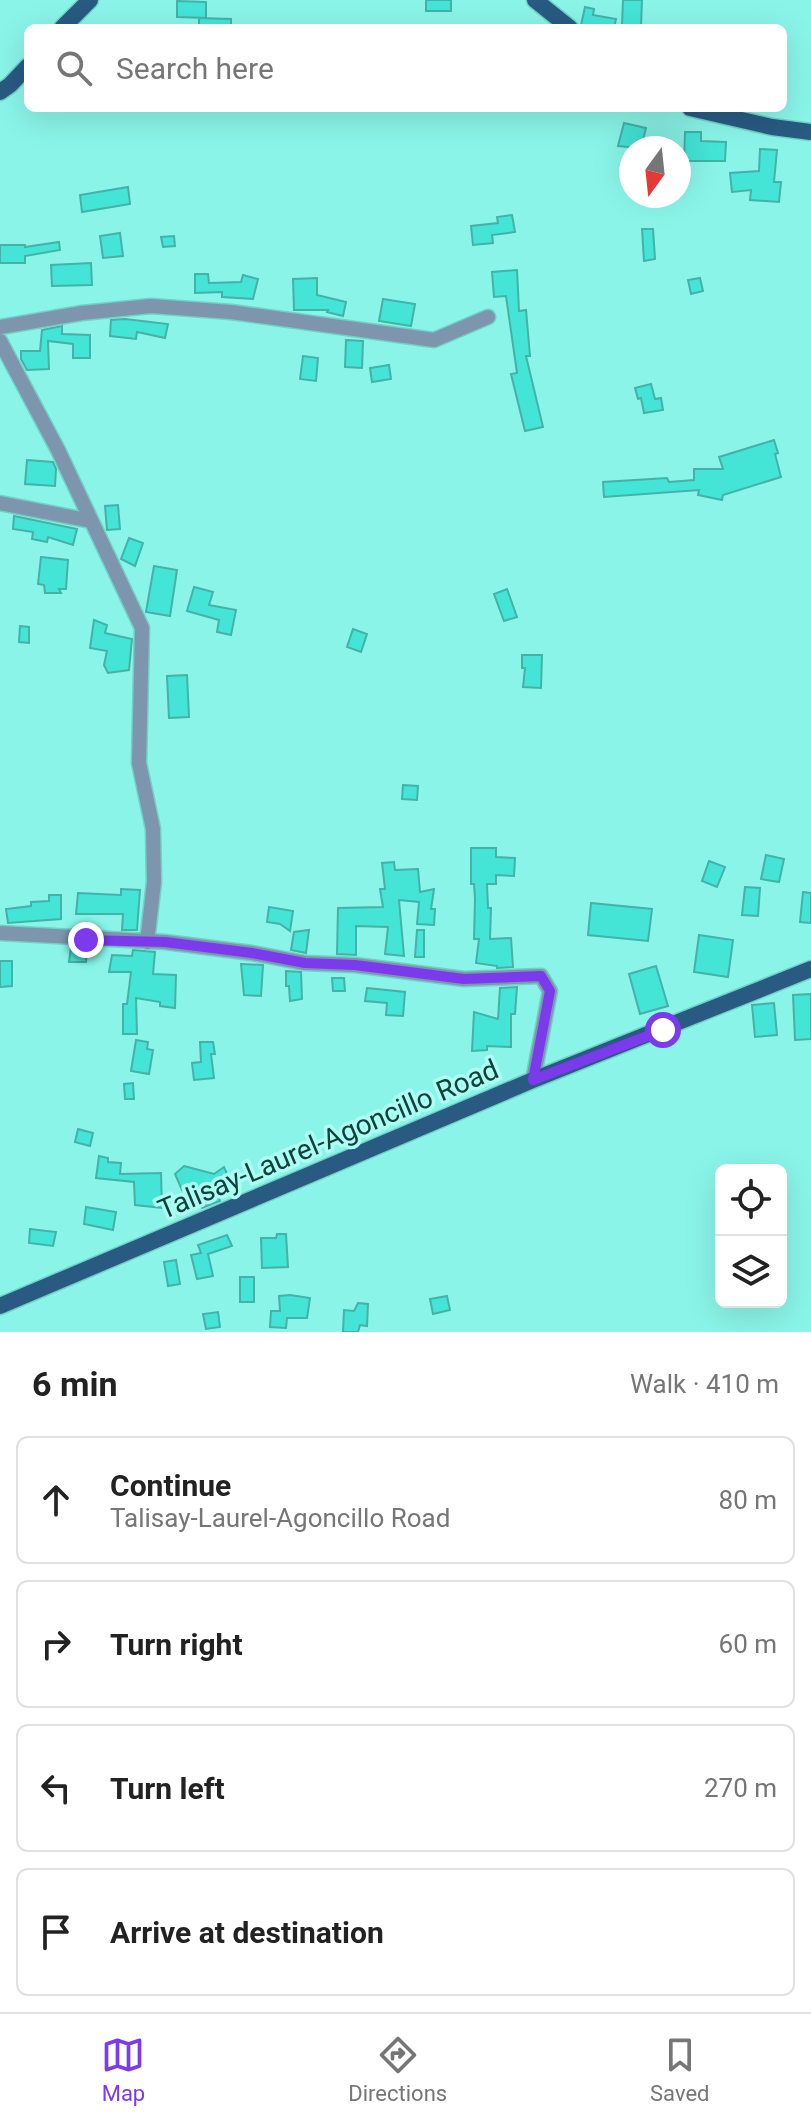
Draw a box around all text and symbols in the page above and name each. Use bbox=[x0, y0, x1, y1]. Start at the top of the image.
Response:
search box bbox=[24, 24, 787, 112]
icon: search bbox=[52, 46, 96, 90]
text: Search here bbox=[116, 51, 274, 86]
north arrow bbox=[619, 136, 691, 208]
route end bbox=[68, 922, 104, 958]
route start bbox=[645, 1012, 681, 1048]
street label: Talisay-Laurel-Agoncillo Road bbox=[153, 1053, 503, 1226]
map controls bbox=[715, 1164, 787, 1308]
button: locate bbox=[715, 1164, 787, 1236]
button: layers bbox=[715, 1236, 787, 1308]
text: 6 min bbox=[32, 1364, 117, 1404]
text: Walk · 410 m bbox=[630, 1369, 779, 1399]
text: Continue bbox=[110, 1468, 231, 1503]
icon: ahead bbox=[34, 1478, 78, 1522]
text: 80 m bbox=[719, 1485, 777, 1515]
text: Talisay-Laurel-Agoncillo Road bbox=[110, 1503, 450, 1533]
icon: right bbox=[34, 1622, 78, 1666]
text: Turn right bbox=[110, 1627, 243, 1662]
text: 60 m bbox=[719, 1629, 777, 1659]
icon: left bbox=[34, 1766, 78, 1810]
text: Turn left bbox=[110, 1771, 225, 1806]
text: 270 m bbox=[704, 1773, 777, 1803]
icon: arrive bbox=[34, 1910, 78, 1954]
text: Arrive at destination bbox=[110, 1915, 384, 1950]
tab: Map bbox=[101, 2033, 145, 2106]
tab: Directions bbox=[348, 2033, 447, 2106]
tab: Saved bbox=[650, 2033, 710, 2106]

